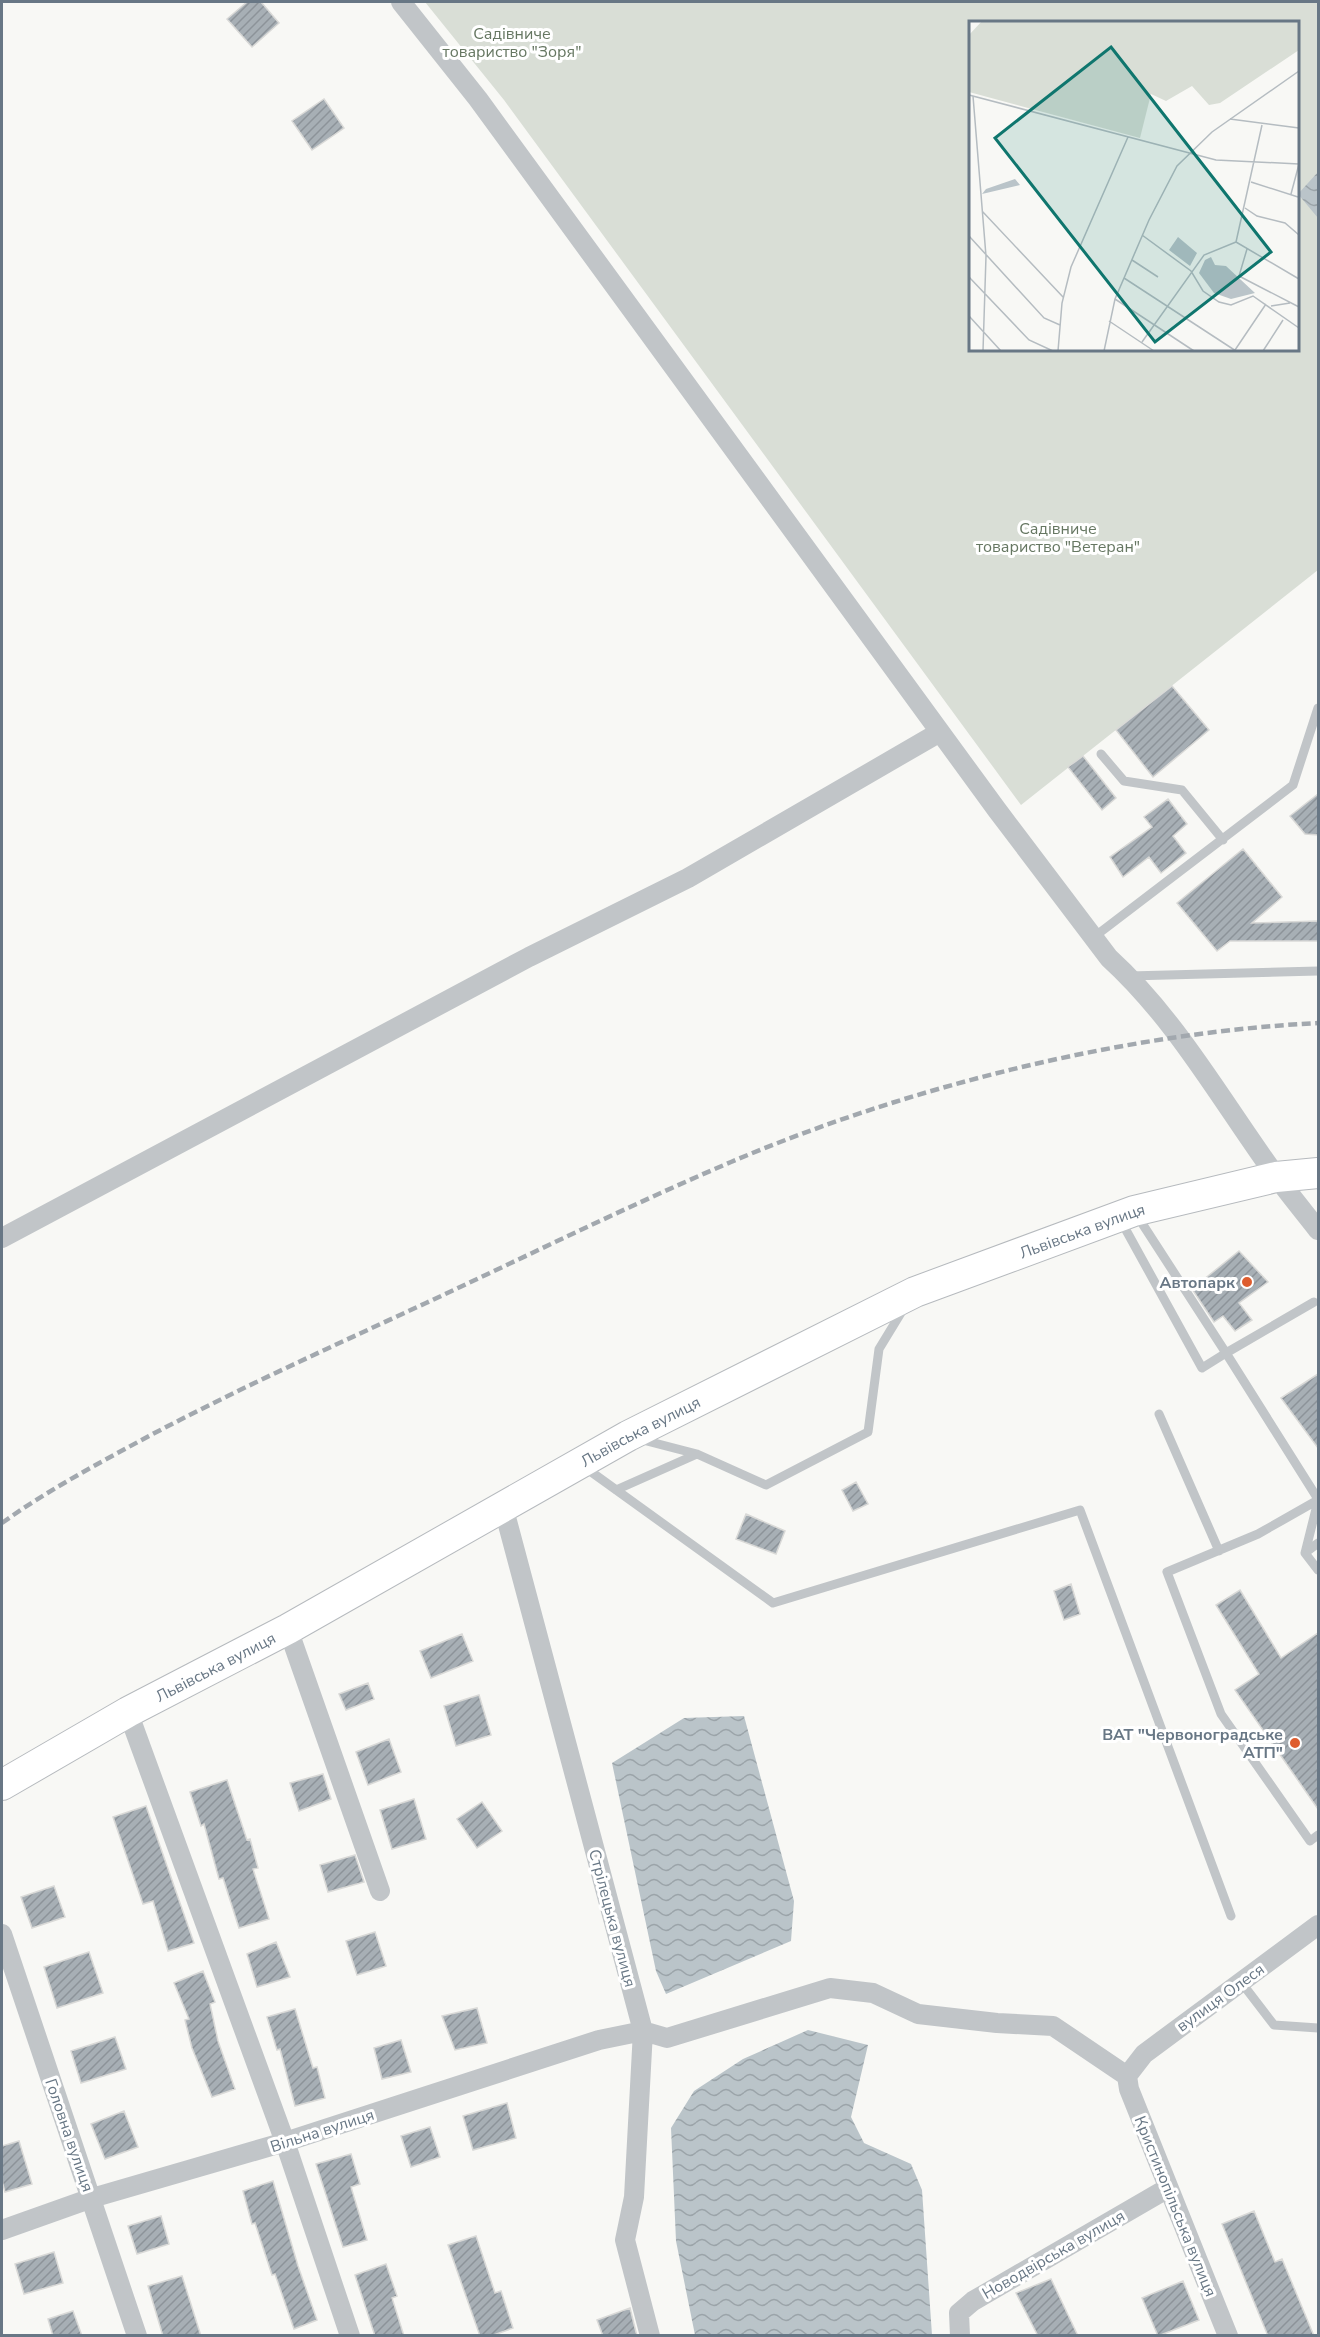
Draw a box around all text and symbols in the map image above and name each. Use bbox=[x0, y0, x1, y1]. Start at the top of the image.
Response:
inset map bbox=[969, 21, 1299, 351]
park label: Садівниче товариство "Зоря" bbox=[443, 23, 581, 63]
park label: Садівниче товариство "Ветеран" bbox=[976, 518, 1140, 558]
street label: Львівська вулиця bbox=[1016, 1199, 1147, 1264]
place label: Автопарк bbox=[1159, 1272, 1236, 1294]
marker: Автопарк bbox=[1240, 1275, 1254, 1289]
street label: Львівська вулиця bbox=[577, 1391, 704, 1473]
street label: Львівська вулиця bbox=[152, 1627, 280, 1708]
place label: ВАТ "Червоноградське АТП" bbox=[1102, 1724, 1283, 1764]
marker: ВАТ "Червоноградське АТП" bbox=[1288, 1736, 1302, 1750]
street label: Стрілецька вулиця bbox=[583, 1847, 641, 1990]
street label: вулиця Олеся bbox=[1172, 1958, 1269, 2037]
street label: Головна вулиця bbox=[39, 2076, 99, 2195]
street label: Вільна вулиця bbox=[268, 2104, 377, 2158]
street label: Кристинопільська вулиця bbox=[1129, 2113, 1221, 2300]
street label: Новодвірська вулиця bbox=[978, 2205, 1129, 2305]

